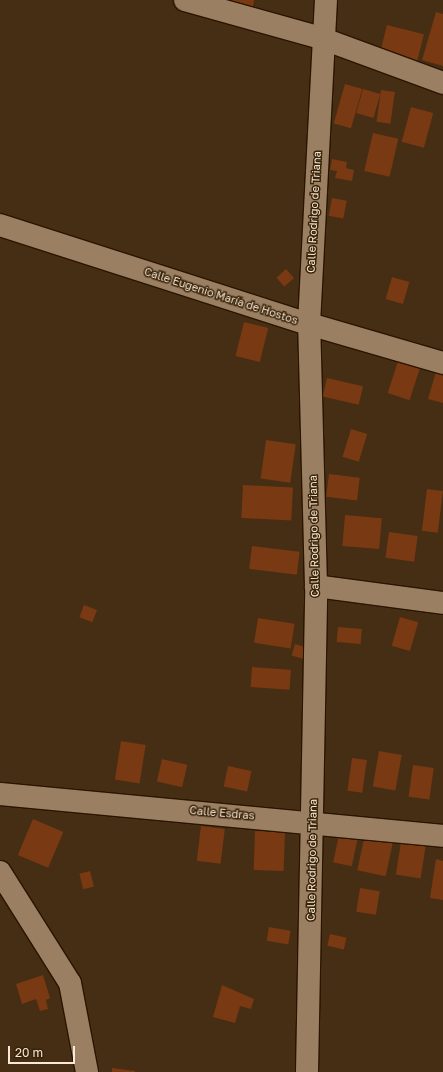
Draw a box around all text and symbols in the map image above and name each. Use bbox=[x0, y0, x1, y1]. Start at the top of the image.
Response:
street label: Calle Rodrigo de Triana bbox=[304, 151, 324, 273]
street label: Calle Eugenio María de Hostos bbox=[143, 265, 299, 327]
street label: Calle Rodrigo de Triana bbox=[306, 475, 322, 597]
street label: Calle Rodrigo de Triana bbox=[304, 799, 320, 921]
street label: Calle Esdras bbox=[189, 804, 255, 822]
scale bar bbox=[10, 1038, 77, 1064]
text: 20 m bbox=[15, 1045, 43, 1060]

